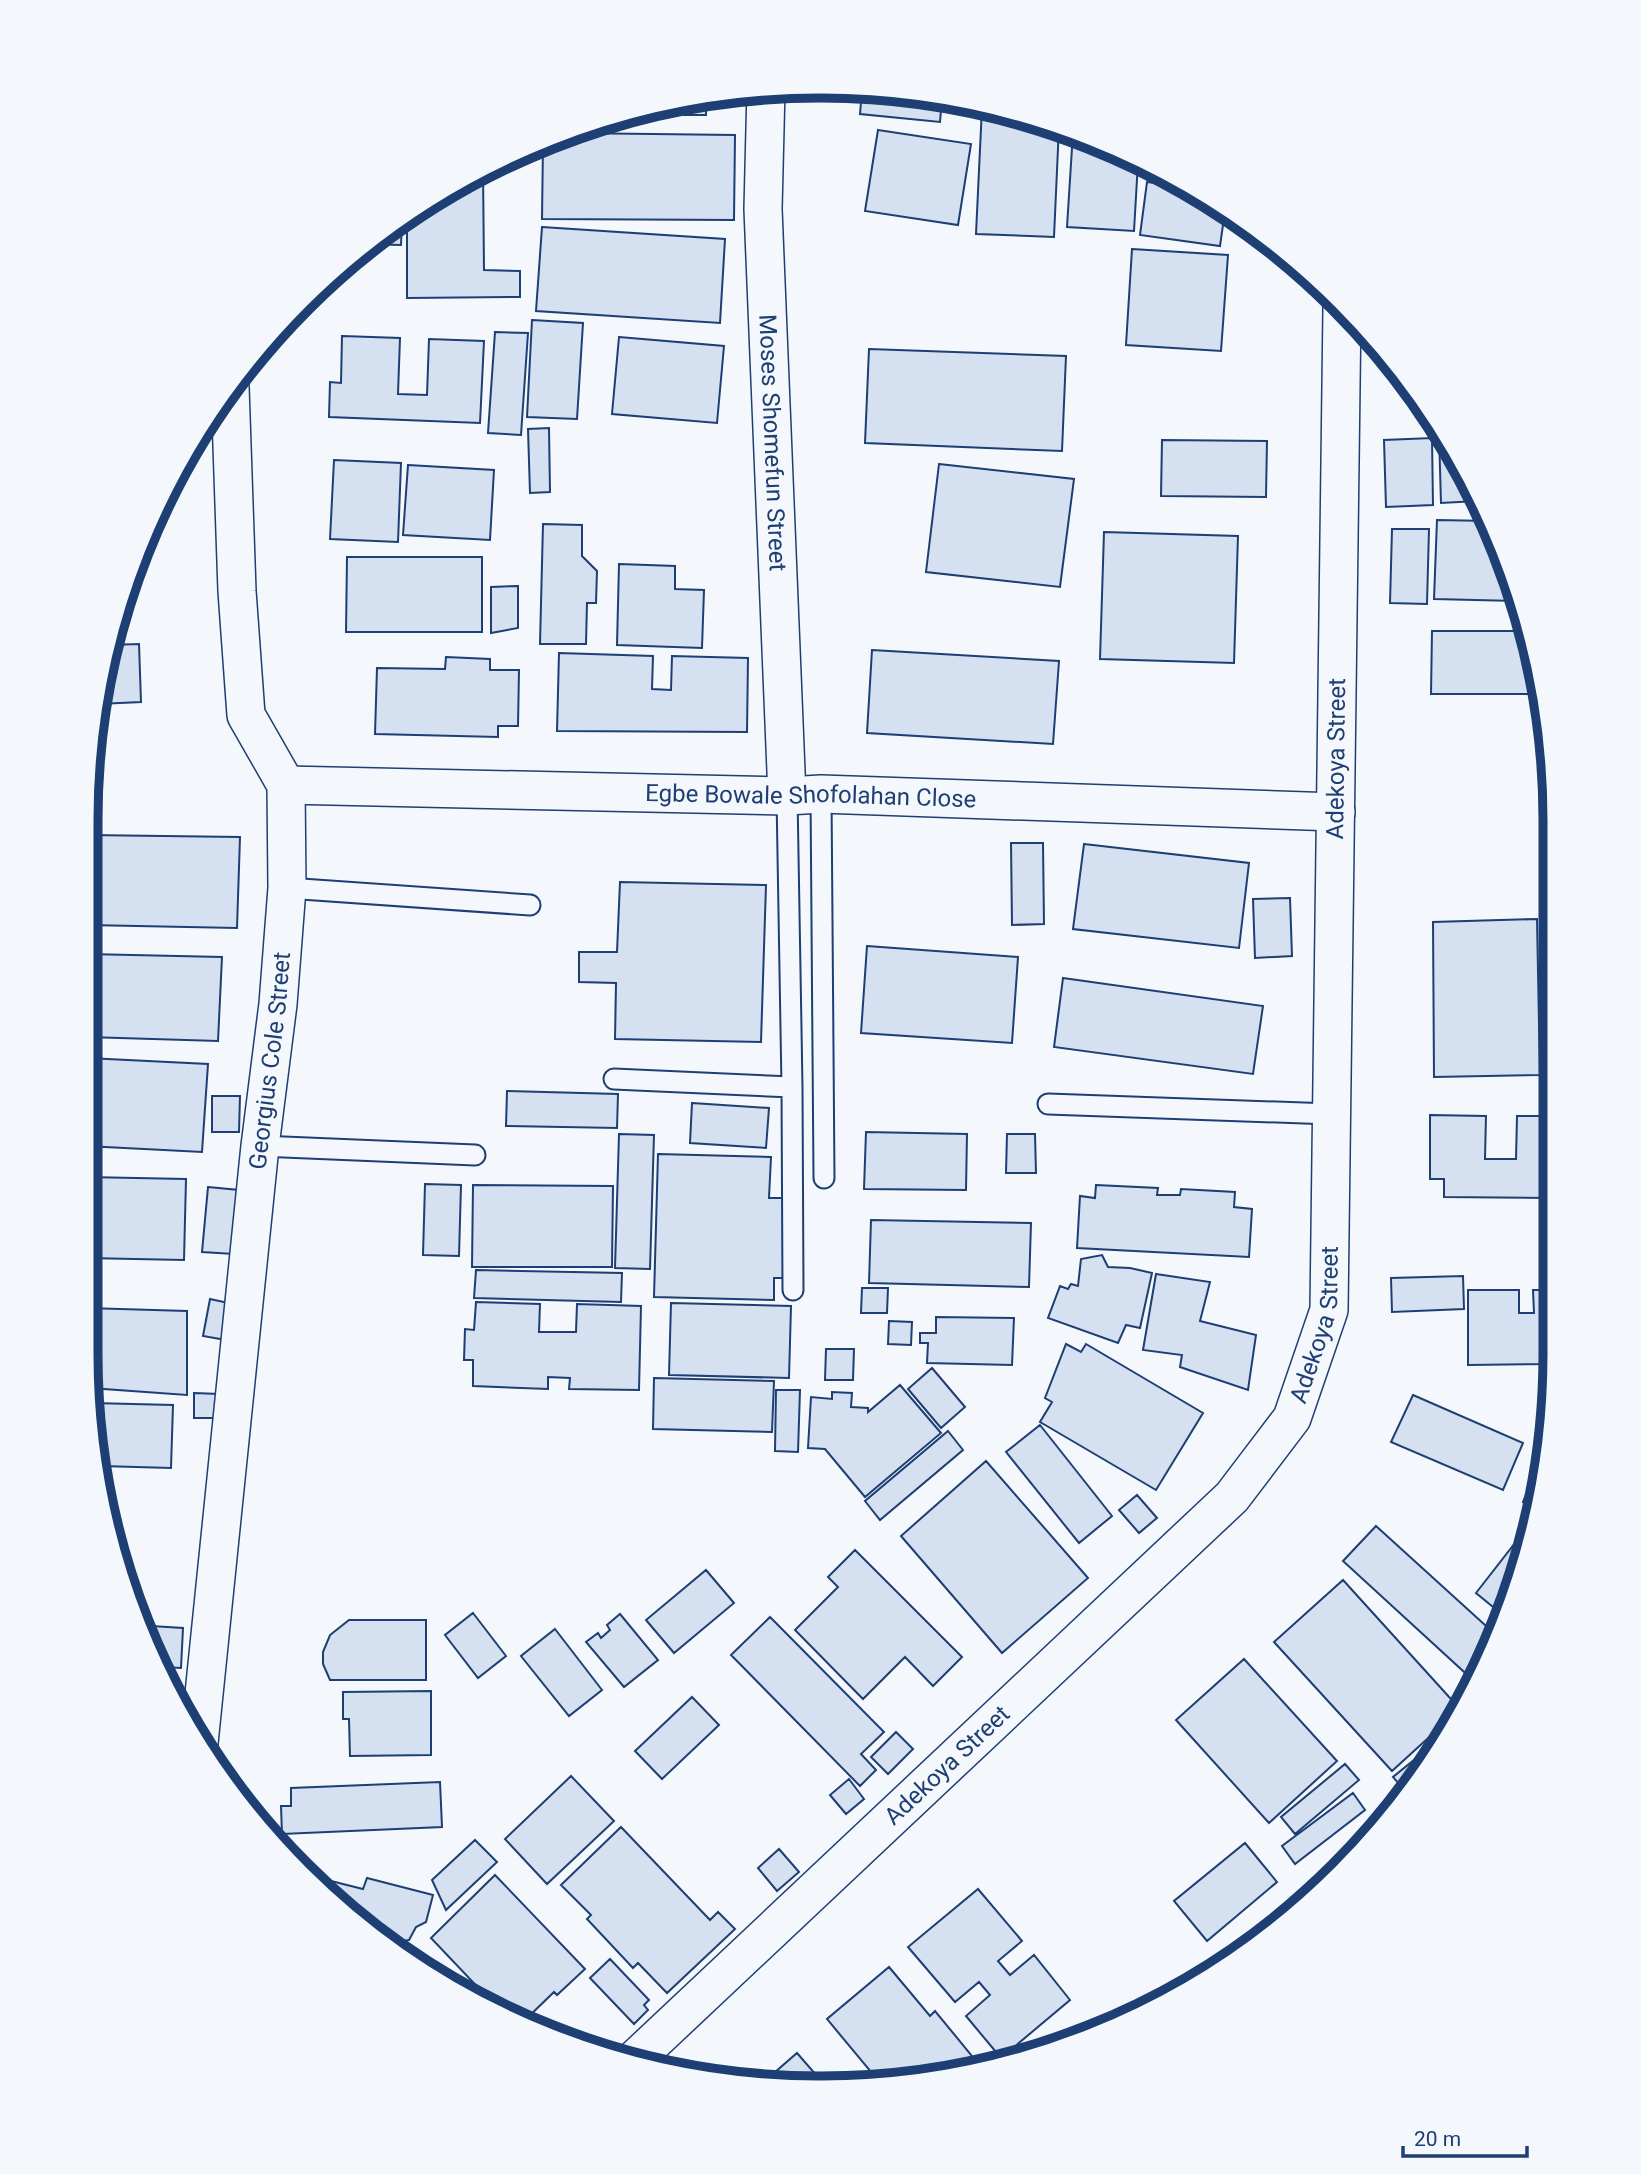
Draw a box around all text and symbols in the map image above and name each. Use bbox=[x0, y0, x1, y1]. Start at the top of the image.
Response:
street label: Moses Shomefun Street bbox=[753, 314, 792, 572]
street label: Adekoya Street bbox=[1321, 678, 1351, 840]
street label: Egbe Bowale Shofolahan Close bbox=[645, 779, 977, 813]
street label: Georgius Cole Street bbox=[244, 951, 296, 1171]
street label: Adekoya Street bbox=[1284, 1246, 1344, 1407]
street label: Adekoya Street bbox=[879, 1700, 1015, 1831]
scale bar bbox=[1403, 2114, 1527, 2158]
text: 20 m bbox=[1414, 2127, 1461, 2151]

